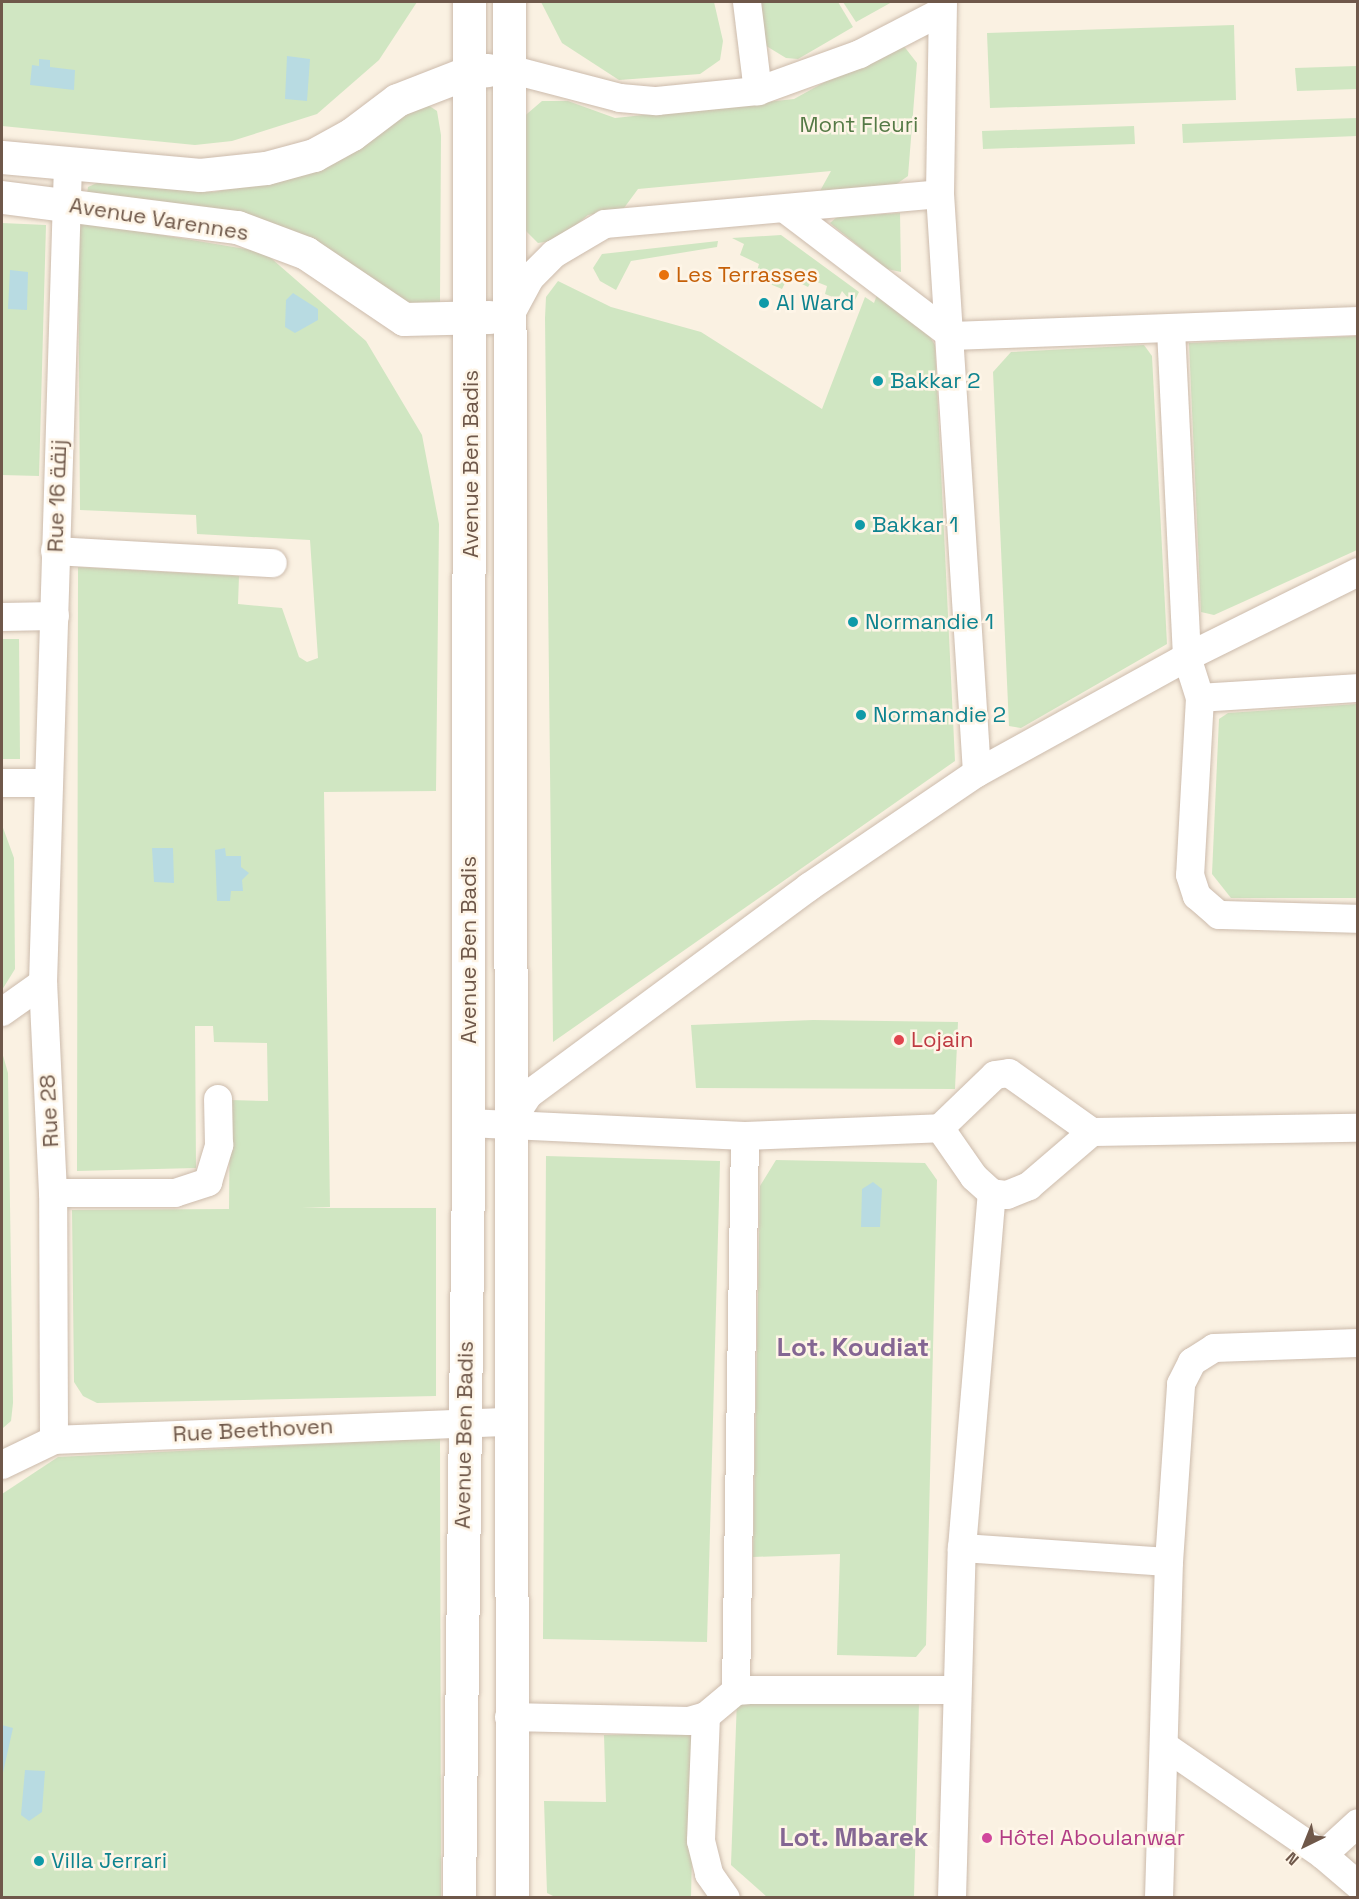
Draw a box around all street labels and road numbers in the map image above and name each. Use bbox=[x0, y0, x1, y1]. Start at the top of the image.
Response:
street label: Avenue Varennes bbox=[67, 192, 251, 246]
street label: Avenue Ben Badis bbox=[458, 370, 484, 558]
street label: Rue 16 زنقة bbox=[42, 439, 72, 553]
street label: Avenue Ben Badis bbox=[456, 856, 482, 1044]
street label: Rue 28 bbox=[34, 1074, 64, 1148]
street label: Avenue Ben Badis bbox=[449, 1341, 479, 1529]
street label: Rue Beethoven bbox=[172, 1413, 334, 1447]

